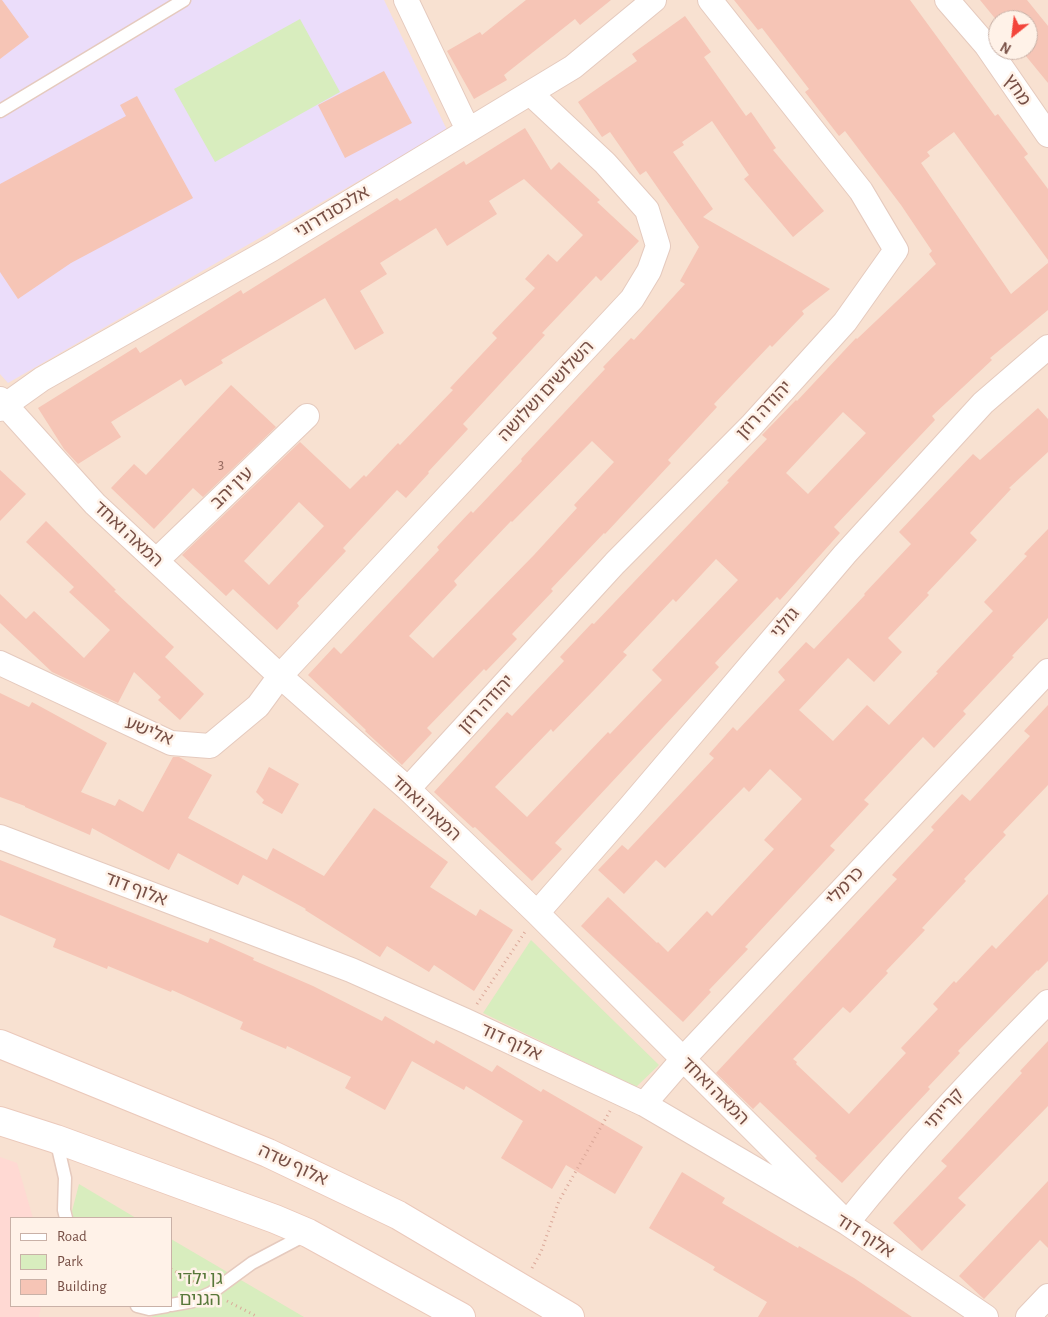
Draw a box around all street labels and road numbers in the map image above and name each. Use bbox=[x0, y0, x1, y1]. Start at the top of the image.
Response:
street label: מחץ bbox=[999, 70, 1035, 110]
street label: אלכסנדרוני bbox=[291, 181, 373, 243]
street label: השלושים ושלושה bbox=[494, 336, 598, 446]
street label: יהודה רוזן bbox=[732, 376, 796, 444]
street label: עין יהב bbox=[206, 462, 258, 514]
street label: המאה ואחד bbox=[89, 496, 167, 572]
street label: גולני bbox=[766, 603, 804, 643]
street label: יהודה רוזן bbox=[454, 670, 518, 738]
street label: אלישע bbox=[122, 712, 176, 750]
street label: המאה ואחד bbox=[387, 770, 465, 846]
street label: כרמלי bbox=[822, 862, 868, 910]
street label: אלוף דוד bbox=[102, 867, 170, 911]
street label: אלוף דוד bbox=[477, 1018, 545, 1066]
street label: המאה ואחד bbox=[677, 1053, 753, 1129]
street label: קרייתי bbox=[920, 1084, 968, 1134]
street label: אלוף שדה bbox=[255, 1140, 331, 1190]
street label: אלוף דוד bbox=[832, 1209, 898, 1263]

